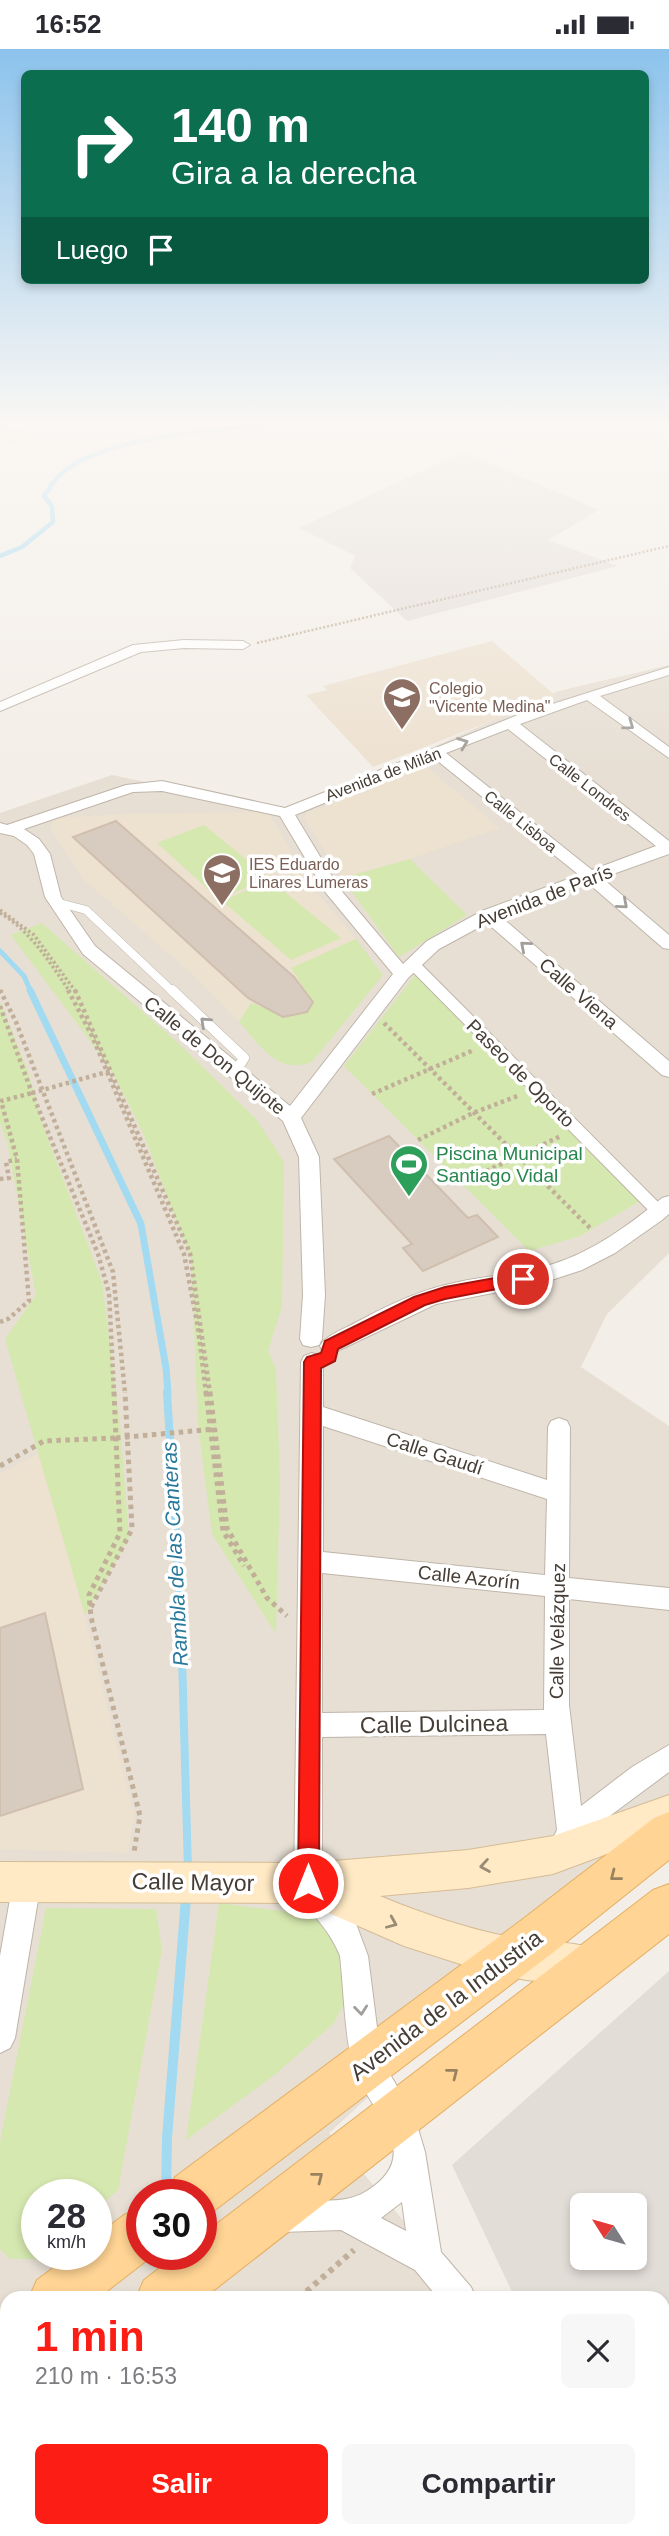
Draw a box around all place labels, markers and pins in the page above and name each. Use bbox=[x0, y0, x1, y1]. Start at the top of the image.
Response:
school or university icon: Colegio "Vicente Medina" bbox=[381, 676, 423, 731]
place label: Colegio "Vicente Medina" bbox=[429, 680, 550, 715]
school or university icon: IES Eduardo Linares Lumeras bbox=[201, 852, 243, 907]
place label: IES Eduardo Linares Lumeras bbox=[249, 856, 368, 891]
sports icon: Piscina Municipal Santiago Vidal bbox=[388, 1143, 430, 1198]
place label: Piscina Municipal Santiago Vidal bbox=[436, 1143, 583, 1186]
pin bbox=[493, 1249, 553, 1309]

